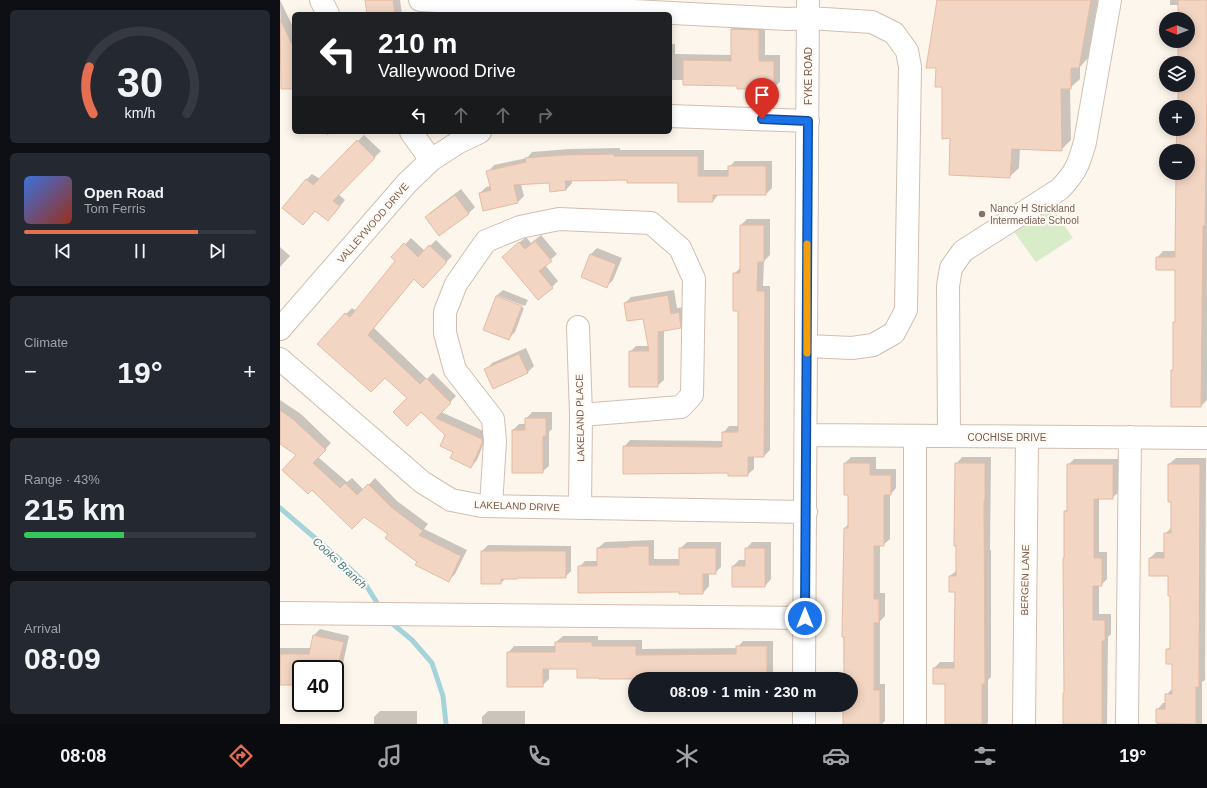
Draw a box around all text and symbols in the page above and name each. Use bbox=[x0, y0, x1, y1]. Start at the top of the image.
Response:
north arrow bbox=[1159, 12, 1195, 48]
map controls bbox=[1159, 12, 1195, 180]
icon: left bbox=[312, 28, 364, 80]
text: 210 m bbox=[378, 28, 457, 59]
street label: FYKE ROAD bbox=[803, 47, 814, 105]
button: layers bbox=[1159, 56, 1195, 92]
text: 30 bbox=[117, 59, 163, 106]
text: Valleywood Drive bbox=[378, 61, 516, 81]
pin bbox=[745, 78, 779, 119]
icon: arrive bbox=[751, 84, 773, 106]
button: + bbox=[1159, 100, 1195, 136]
icon: left bbox=[408, 104, 430, 126]
icon: ahead bbox=[450, 104, 472, 126]
icon: ahead bbox=[492, 104, 514, 126]
icon: right bbox=[534, 104, 556, 126]
text: km/h bbox=[125, 105, 156, 121]
button: − bbox=[1159, 144, 1195, 180]
street label: VALLEYWOOD DRIVE bbox=[335, 180, 411, 265]
text: Open Road bbox=[84, 184, 164, 201]
text: Tom Ferris bbox=[84, 201, 145, 216]
place label: Nancy H Strickland Intermediate School bbox=[990, 203, 1079, 226]
marker: Nancy H Strickland Intermediate School bbox=[977, 209, 987, 219]
icon: previous bbox=[52, 240, 74, 262]
icon: pause bbox=[129, 240, 151, 262]
icon: next bbox=[206, 240, 228, 262]
text: Climate bbox=[24, 335, 68, 350]
text: 19° bbox=[117, 356, 163, 389]
text: − bbox=[24, 359, 37, 384]
text: + bbox=[243, 359, 256, 384]
street label: LAKELAND PLACE bbox=[574, 374, 586, 462]
street label: COCHISE DRIVE bbox=[968, 432, 1047, 443]
text: Range · 43% bbox=[24, 472, 100, 487]
text: 215 km bbox=[24, 493, 126, 526]
street label: LAKELAND DRIVE bbox=[474, 499, 560, 513]
water label: Cooks Branch bbox=[311, 535, 369, 591]
street label: BERGEN LANE bbox=[1019, 544, 1031, 616]
position arrow bbox=[784, 597, 826, 639]
text: Arrival bbox=[24, 621, 61, 636]
text: 08:09 bbox=[24, 642, 101, 675]
speed limit sign: 40 bbox=[292, 660, 344, 712]
text: 08:09 · 1 min · 230 m bbox=[670, 683, 816, 700]
icon: directions bbox=[227, 742, 255, 770]
icon: music bbox=[376, 742, 404, 770]
icon: phone bbox=[525, 742, 553, 770]
icon: climate bbox=[673, 742, 701, 770]
icon: car bbox=[822, 742, 850, 770]
icon: filters bbox=[971, 742, 999, 770]
text: 08:08 bbox=[60, 746, 106, 766]
text: 19° bbox=[1119, 746, 1147, 766]

